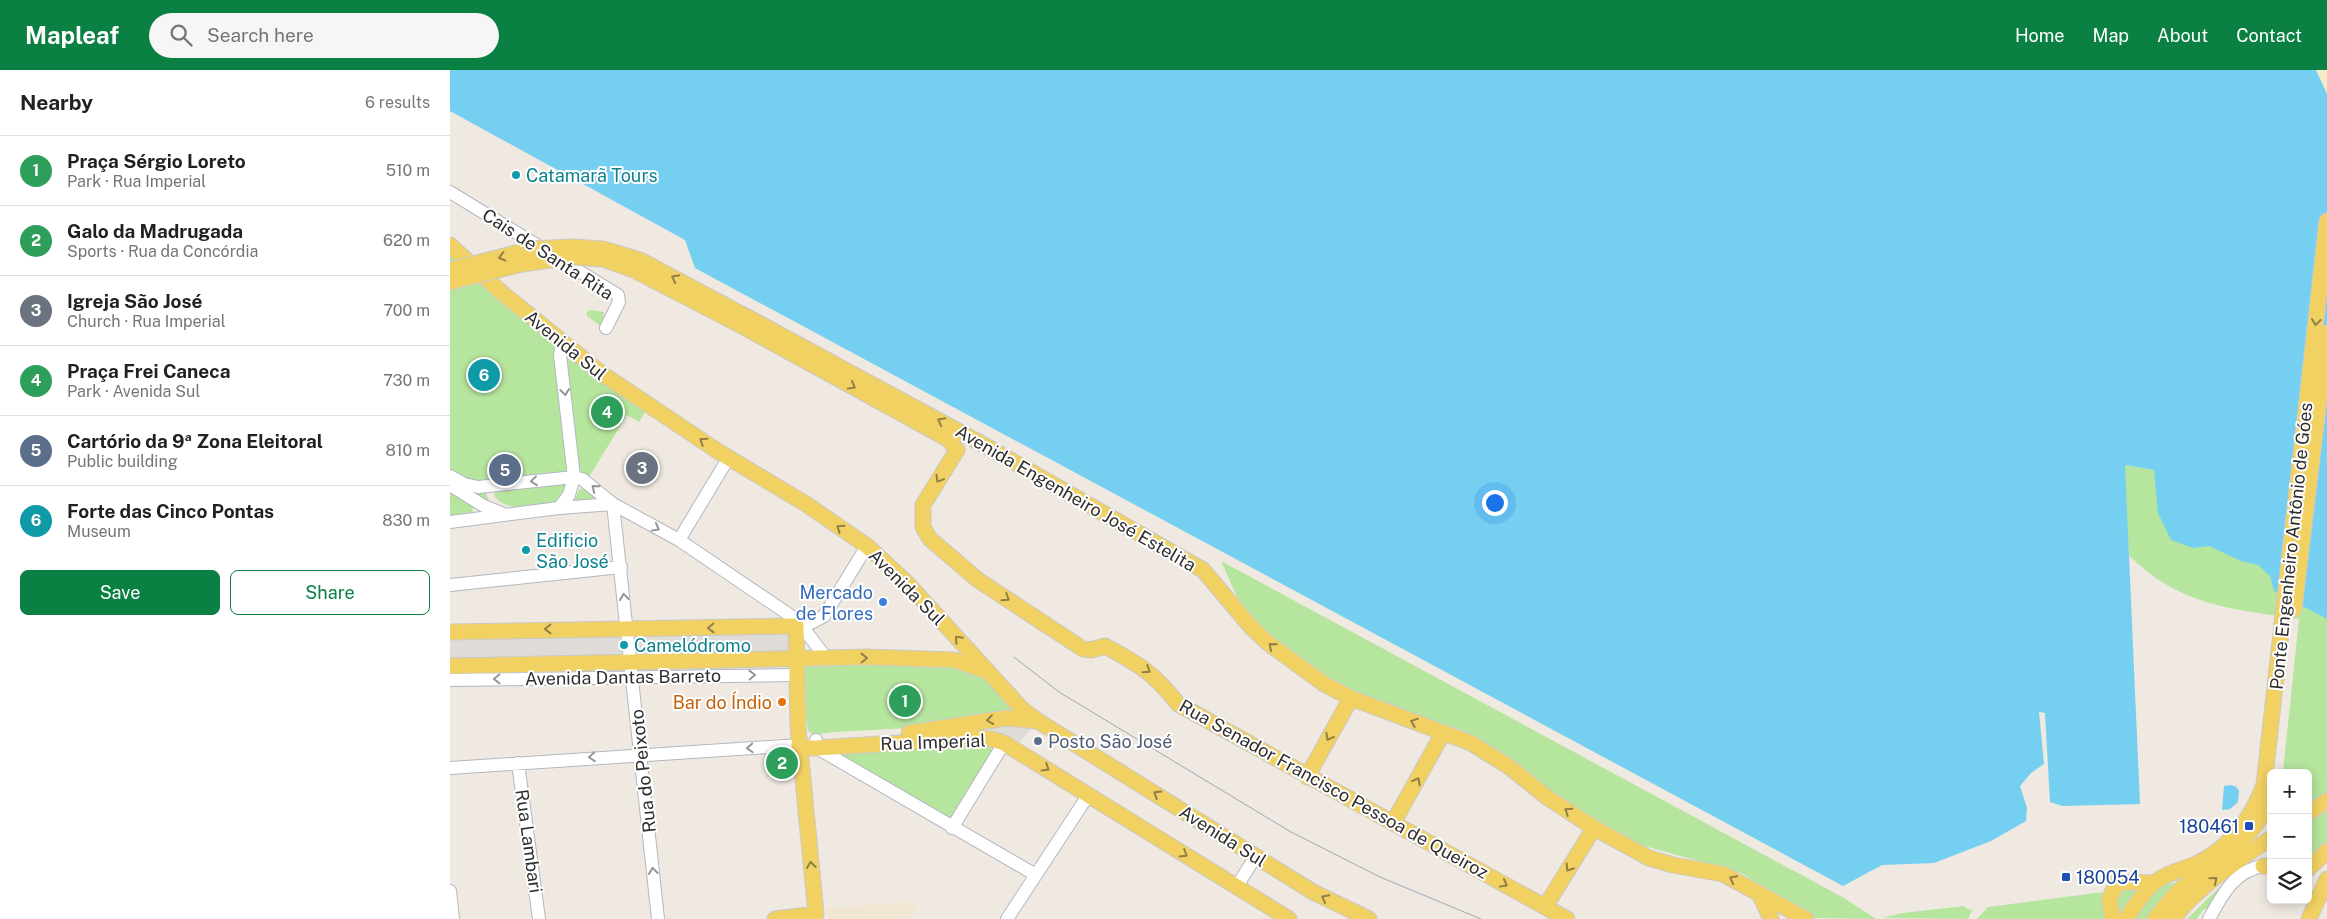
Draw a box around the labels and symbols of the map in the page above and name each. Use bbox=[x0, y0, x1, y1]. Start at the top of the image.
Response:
place label: Catamarã Tours bbox=[526, 165, 658, 186]
marker: Catamarã Tours bbox=[510, 169, 522, 181]
street label: Cais de Santa Rita bbox=[479, 204, 617, 304]
one-way arrow bbox=[498, 251, 507, 262]
one-way arrow bbox=[671, 274, 680, 284]
street label: Avenida Sul bbox=[521, 306, 611, 384]
one-way arrow bbox=[2311, 318, 2322, 326]
pin: 6 bbox=[468, 356, 500, 394]
one-way arrow bbox=[846, 380, 855, 390]
one-way arrow bbox=[559, 388, 570, 396]
pin: 4 bbox=[591, 393, 623, 431]
street label: Ponte Engenheiro Antônio de Góes bbox=[2265, 401, 2317, 691]
one-way arrow bbox=[937, 418, 946, 428]
street label: Avenida Engenheiro José Estelita bbox=[952, 420, 1200, 576]
one-way arrow bbox=[699, 438, 708, 447]
pin: 3 bbox=[626, 449, 658, 487]
pin: 5 bbox=[489, 451, 521, 489]
one-way arrow bbox=[935, 474, 945, 483]
one-way arrow bbox=[530, 476, 538, 487]
one-way arrow bbox=[591, 485, 600, 494]
your location bbox=[1482, 490, 1508, 516]
one-way arrow bbox=[650, 521, 659, 531]
one-way arrow bbox=[836, 525, 846, 534]
place label: Edificio São José bbox=[536, 530, 609, 572]
marker: Edificio São José bbox=[520, 544, 532, 556]
street label: Avenida Sul bbox=[865, 545, 949, 629]
place label: Mercado de Flores bbox=[796, 582, 873, 624]
one-way arrow bbox=[619, 592, 630, 600]
one-way arrow bbox=[1000, 592, 1009, 602]
marker: Mercado de Flores bbox=[877, 596, 889, 608]
one-way arrow bbox=[707, 623, 714, 633]
one-way arrow bbox=[544, 624, 552, 635]
place label: Camelódromo bbox=[634, 635, 751, 656]
one-way arrow bbox=[955, 635, 964, 644]
marker: Camelódromo bbox=[618, 639, 630, 651]
one-way arrow bbox=[1269, 643, 1278, 651]
one-way arrow bbox=[860, 653, 868, 663]
one-way arrow bbox=[1141, 664, 1150, 673]
street label: Avenida Dantas Barreto bbox=[525, 665, 721, 689]
one-way arrow bbox=[748, 670, 756, 680]
one-way arrow bbox=[492, 674, 500, 685]
pin: 1 bbox=[889, 682, 921, 720]
place label: Bar do Índio bbox=[673, 691, 772, 713]
street label: Rua Senador Francisco Pessoa de Queiroz bbox=[1176, 695, 1492, 883]
marker: Bar do Índio bbox=[776, 696, 788, 708]
street label: Rua do Peixoto bbox=[626, 708, 660, 834]
one-way arrow bbox=[986, 714, 994, 724]
one-way arrow bbox=[1410, 718, 1419, 728]
street label: Rua Imperial bbox=[880, 730, 986, 754]
place label: Posto São José bbox=[1048, 731, 1172, 752]
one-way arrow bbox=[1325, 732, 1335, 741]
marker: Posto São José bbox=[1032, 735, 1044, 747]
one-way arrow bbox=[746, 742, 754, 753]
pin: 2 bbox=[766, 744, 798, 782]
one-way arrow bbox=[588, 752, 596, 763]
one-way arrow bbox=[1041, 761, 1050, 771]
one-way arrow bbox=[1410, 777, 1420, 786]
street label: Rua Lambari bbox=[511, 788, 547, 894]
one-way arrow bbox=[1153, 791, 1162, 801]
street label: Avenida Sul bbox=[1176, 801, 1270, 871]
one-way arrow bbox=[1565, 808, 1574, 818]
place label: 180461 bbox=[2179, 816, 2239, 837]
marker: 180461 bbox=[2243, 820, 2255, 832]
one-way arrow bbox=[1179, 847, 1188, 857]
one-way arrow bbox=[806, 861, 817, 869]
one-way arrow bbox=[1566, 862, 1576, 871]
one-way arrow bbox=[648, 866, 659, 874]
place label: 180054 bbox=[2076, 867, 2140, 888]
marker: 180054 bbox=[2060, 871, 2072, 883]
one-way arrow bbox=[1729, 875, 1738, 885]
one-way arrow bbox=[2208, 877, 2217, 885]
one-way arrow bbox=[1498, 878, 1507, 888]
one-way arrow bbox=[1321, 895, 1330, 905]

